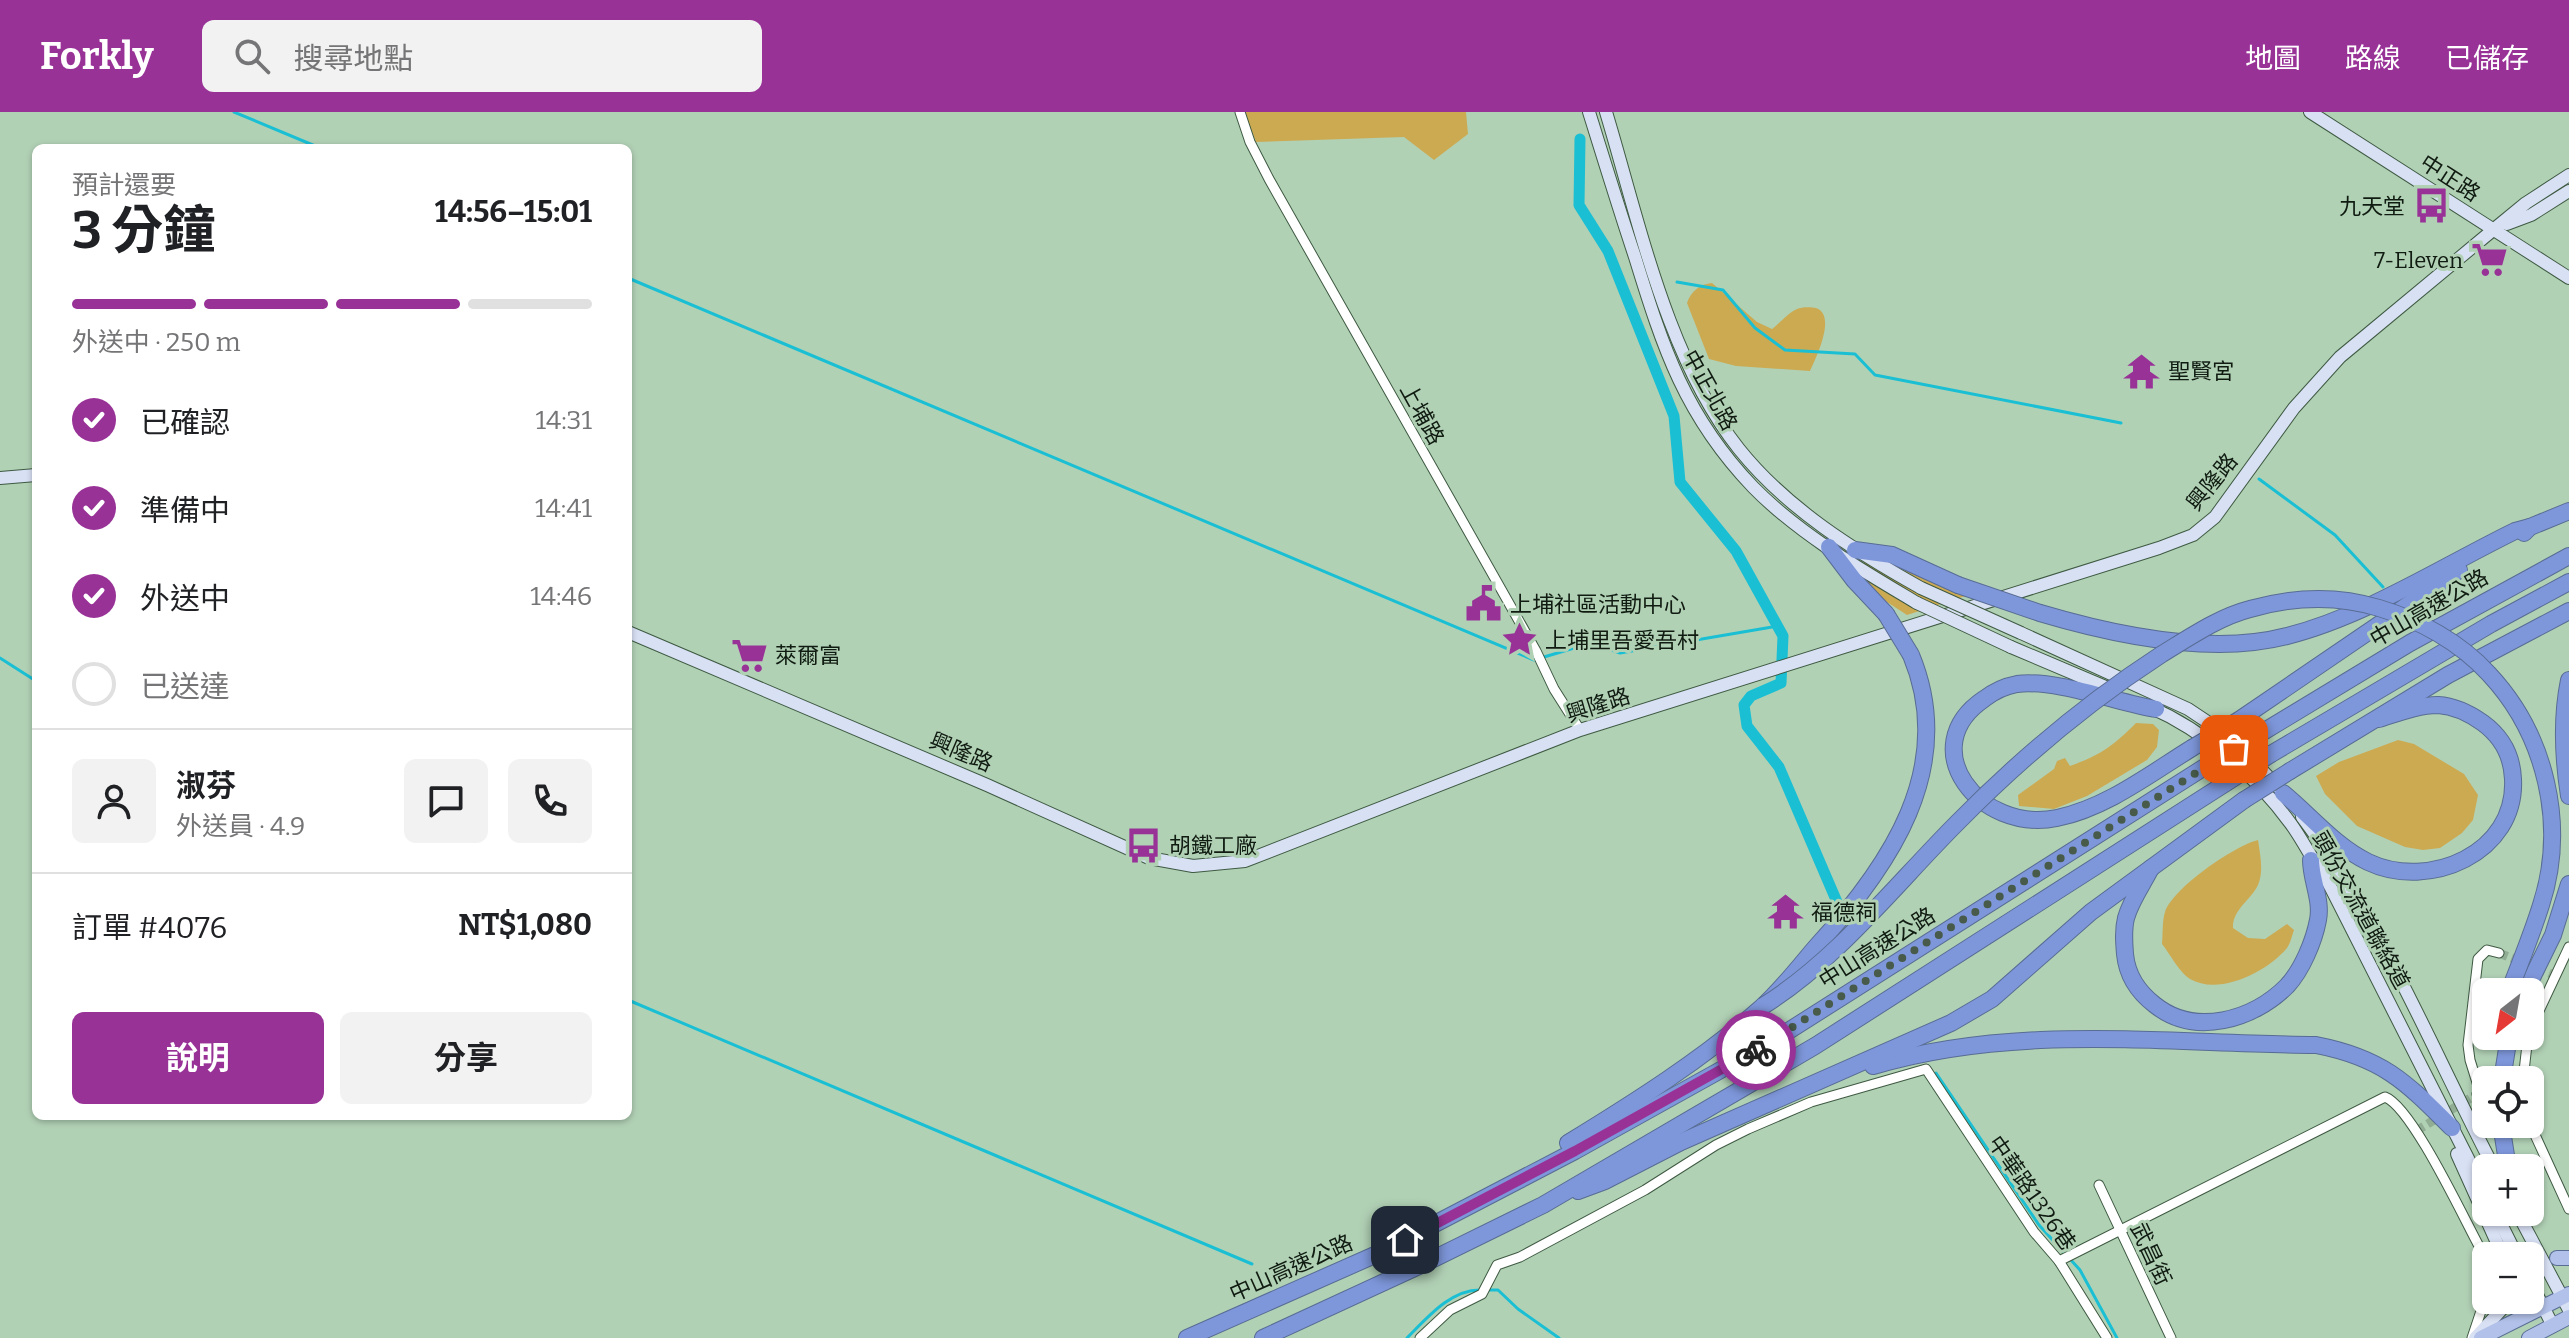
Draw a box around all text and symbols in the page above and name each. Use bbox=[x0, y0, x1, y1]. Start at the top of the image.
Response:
search box bbox=[202, 20, 762, 92]
text: Forkly bbox=[40, 33, 154, 79]
icon: search bbox=[230, 34, 274, 78]
text: 搜尋地點 bbox=[294, 41, 414, 77]
text: 地圖 bbox=[2245, 42, 2301, 75]
text: 路線 bbox=[2345, 42, 2401, 75]
text: 已儲存 bbox=[2445, 42, 2529, 75]
street label: 中正路 bbox=[2415, 149, 2485, 207]
text: 預計還要 bbox=[72, 170, 176, 201]
bus stop icon: 九天堂 bbox=[2412, 187, 2450, 225]
place label: 九天堂 bbox=[2339, 193, 2405, 220]
text: 14:56–15:01 bbox=[435, 194, 592, 230]
text: 3 分鐘 bbox=[72, 199, 215, 262]
supermarket icon: 7-Eleven bbox=[2470, 241, 2508, 279]
place label: 7-Eleven bbox=[2374, 247, 2463, 274]
text: 外送中 · 250 m bbox=[72, 327, 241, 358]
street label: 中正北路 bbox=[1677, 345, 1743, 435]
temple icon: 聖賢宮 bbox=[2123, 352, 2161, 390]
place label: 聖賢宮 bbox=[2168, 358, 2234, 385]
street label: 上埔路 bbox=[1394, 379, 1450, 449]
icon: check bbox=[72, 398, 116, 442]
text: 已確認 bbox=[140, 405, 230, 441]
text: 14:31 bbox=[535, 405, 592, 436]
street label: 興隆路 bbox=[2181, 448, 2243, 516]
icon: check bbox=[72, 486, 116, 530]
text: 準備中 bbox=[140, 493, 230, 529]
text: 14:41 bbox=[535, 493, 592, 524]
street label: 中山高速公路 bbox=[2365, 563, 2493, 653]
icon: check bbox=[72, 574, 116, 618]
text: 外送中 bbox=[140, 581, 230, 617]
text: 14:46 bbox=[530, 581, 592, 612]
public building icon: 上埔社區活動中心 bbox=[1465, 585, 1503, 623]
place label: 上埔社區活動中心 bbox=[1510, 591, 1686, 618]
place icon: 上埔里吾愛吾村 bbox=[1500, 621, 1538, 659]
place label: 上埔里吾愛吾村 bbox=[1545, 627, 1699, 654]
supermarket icon: 萊爾富 bbox=[730, 636, 768, 674]
place label: 萊爾富 bbox=[775, 642, 841, 669]
text: 已送達 bbox=[140, 669, 230, 705]
street label: 興隆路 bbox=[1562, 682, 1634, 728]
pin bbox=[2200, 715, 2268, 783]
street label: 興隆路 bbox=[925, 727, 997, 777]
icon: bag bbox=[2212, 727, 2256, 771]
button: person bbox=[72, 759, 156, 843]
button: chat bbox=[404, 759, 488, 843]
button: phone bbox=[508, 759, 592, 843]
text: 淑芬 bbox=[176, 768, 236, 804]
text: 外送員 · 4.9 bbox=[176, 811, 305, 842]
bus stop icon: 胡鐵工廠 bbox=[1124, 826, 1162, 864]
street label: 頭份交流道聯絡道 bbox=[2307, 826, 2415, 994]
place label: 胡鐵工廠 bbox=[1169, 832, 1257, 859]
temple icon: 福德祠 bbox=[1766, 893, 1804, 931]
place label: 福德祠 bbox=[1811, 899, 1877, 926]
street label: 中山高速公路 bbox=[1814, 902, 1940, 994]
text: NT$1,080 bbox=[458, 907, 592, 943]
text: 訂單 #4076 bbox=[72, 910, 227, 946]
north arrow bbox=[2472, 978, 2544, 1050]
map controls bbox=[2472, 978, 2544, 1314]
courier bbox=[1716, 1010, 1796, 1090]
button: 說明 bbox=[72, 1012, 324, 1104]
button: 分享 bbox=[340, 1012, 592, 1104]
icon: bike bbox=[1734, 1028, 1778, 1072]
button: locate bbox=[2472, 1066, 2544, 1138]
street label: 中華路1326巷 bbox=[1982, 1130, 2082, 1256]
button: + bbox=[2472, 1154, 2544, 1226]
pin bbox=[1371, 1206, 1439, 1274]
icon: home bbox=[1383, 1218, 1427, 1262]
street label: 武昌街 bbox=[2125, 1218, 2177, 1290]
street label: 中山高速公路 bbox=[1225, 1229, 1357, 1307]
button: − bbox=[2472, 1242, 2544, 1314]

